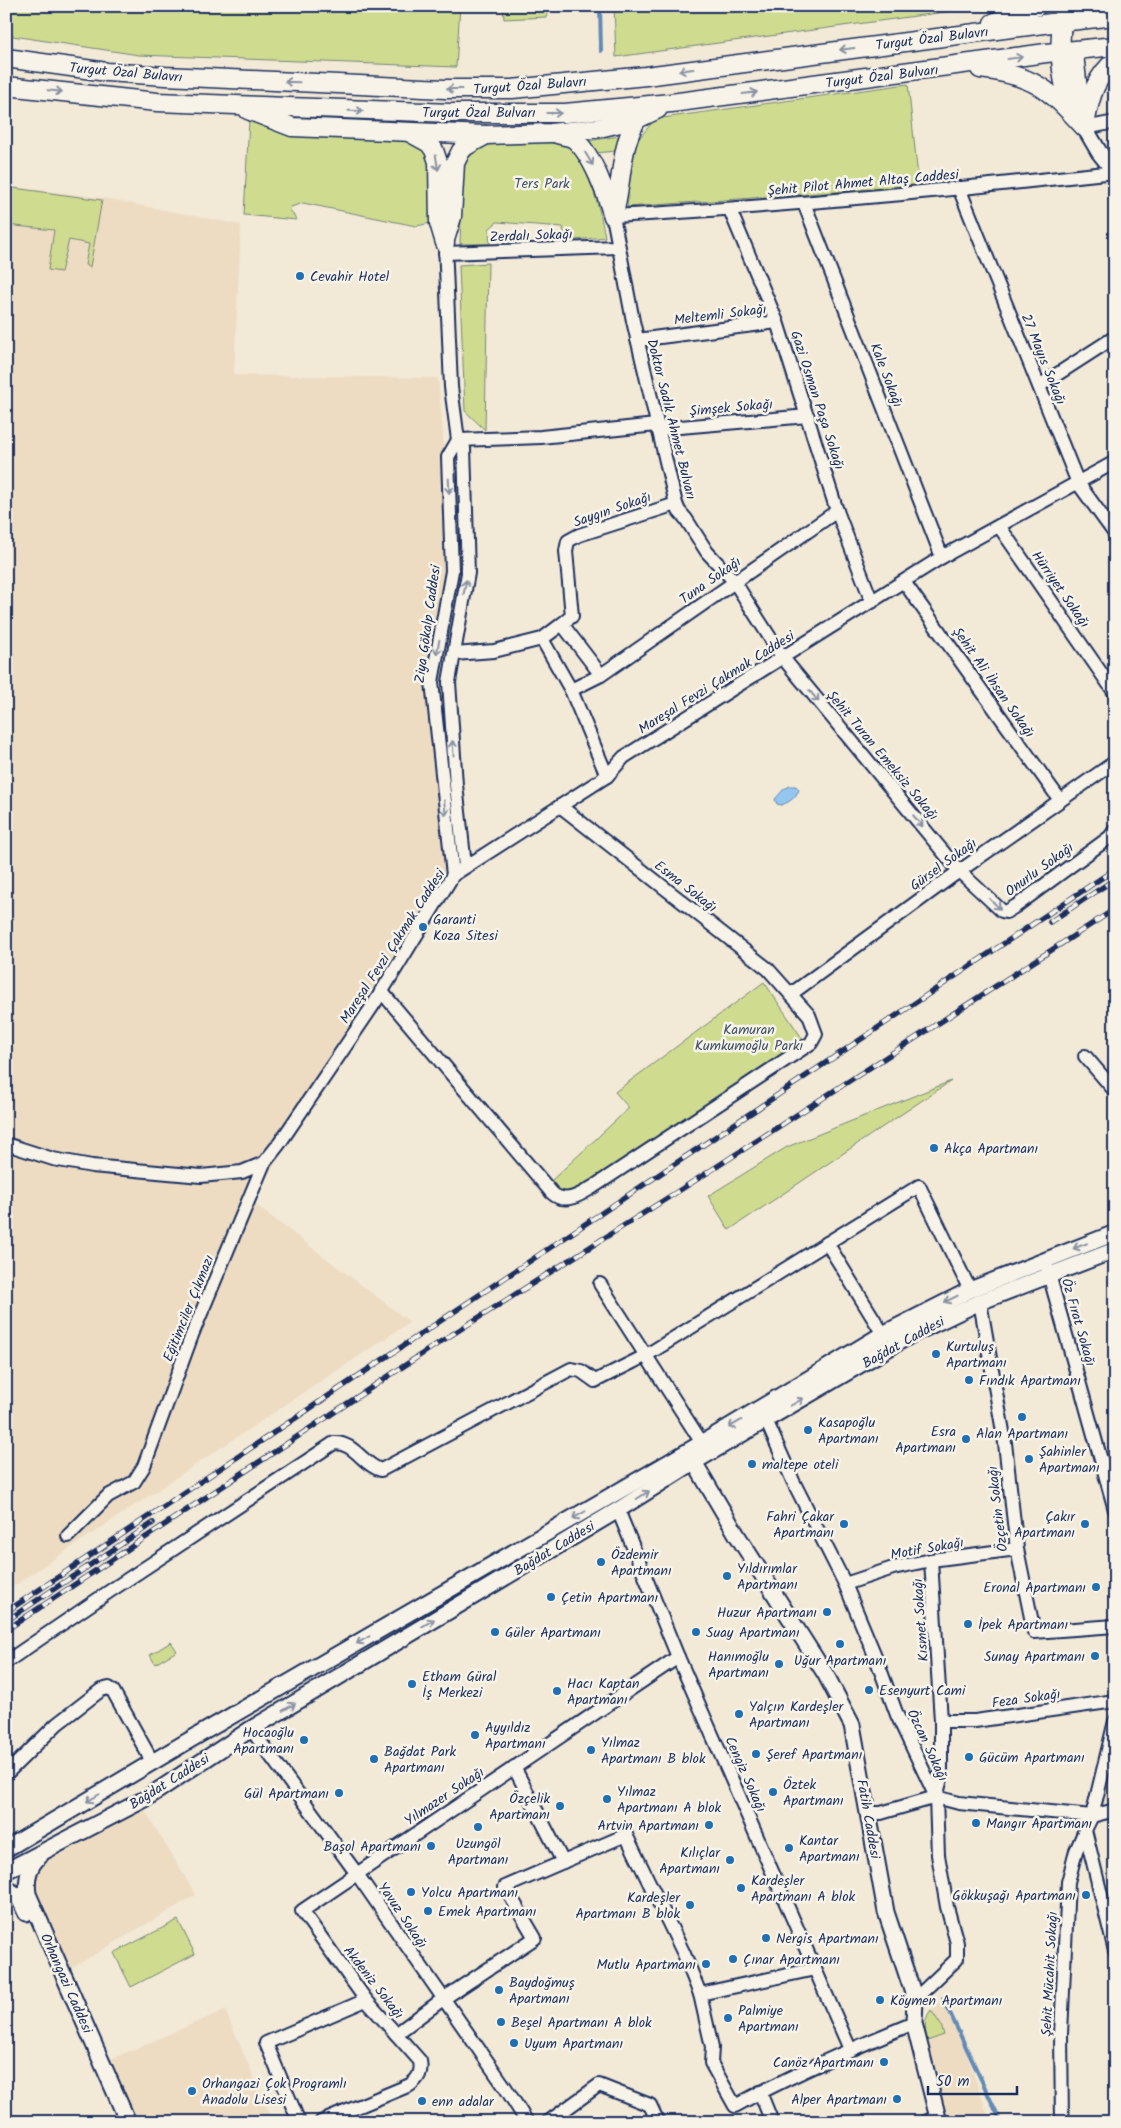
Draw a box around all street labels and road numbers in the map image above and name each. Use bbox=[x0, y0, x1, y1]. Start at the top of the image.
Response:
street label: Turgut Özal Bulavrı bbox=[874, 21, 990, 57]
street label: Turgut Özal Bulavrı bbox=[68, 57, 184, 89]
street label: Turgut Özal Bulvarı bbox=[824, 59, 940, 95]
street label: Turgut Özal Bulavrı bbox=[473, 71, 588, 101]
street label: Turgut Özal Bulvarı bbox=[422, 102, 536, 124]
street label: Şehit Pilot Ahmet Altaş Caddesi bbox=[767, 164, 960, 202]
street label: Zerdalı Sokağı bbox=[489, 224, 573, 248]
street label: Meltemli Sokağı bbox=[673, 298, 768, 332]
street label: 27 Mayıs Sokağı bbox=[1015, 310, 1072, 409]
street label: Gazi Osman Paşa Sokağı bbox=[784, 328, 850, 473]
street label: Doktor Sadık Ahmet Bulvarı bbox=[640, 336, 702, 502]
street label: Kale Sokağı bbox=[864, 340, 909, 411]
street label: Şimşek Sokağı bbox=[688, 393, 774, 423]
street label: Saygın Sokağı bbox=[570, 486, 655, 534]
street label: Hürriyet Sokağı bbox=[1025, 547, 1095, 633]
street label: Tuna Sokağı bbox=[675, 551, 746, 610]
street label: Ziya Gökalp Caddesi bbox=[409, 563, 447, 685]
street label: Şehit Ali İhsan Sokağı bbox=[947, 623, 1040, 743]
street label: Mareşal Fevzi Çakmak Caddesi bbox=[634, 625, 800, 740]
street label: Şehit Turan Emeksiz Sokağı bbox=[821, 686, 944, 826]
street label: Gürsel Sokağı bbox=[905, 833, 982, 897]
street label: Onurlu Sokağı bbox=[1001, 837, 1079, 902]
street label: Esma Sokağı bbox=[649, 855, 722, 919]
street label: Mareşal Fevzi Çakmak Caddesi bbox=[334, 864, 452, 1028]
street label: Eğitimciler Çıkmazı bbox=[157, 1251, 221, 1365]
street label: Öz Fırat Sokağı bbox=[1055, 1276, 1101, 1369]
street label: Bağdat Caddesi bbox=[858, 1311, 949, 1375]
street label: Özçetin Sokağı bbox=[982, 1464, 1014, 1553]
street label: Bağdat Caddesi bbox=[510, 1516, 600, 1582]
street label: Motif Sokağı bbox=[889, 1532, 966, 1566]
street label: Kısmet Sokağı bbox=[907, 1577, 935, 1662]
street label: Feza Sokağı bbox=[990, 1683, 1062, 1715]
street label: Özcan Sokağı bbox=[901, 1706, 954, 1786]
street label: Cengiz Sokağı bbox=[719, 1733, 772, 1816]
street label: Bağdat Caddesi bbox=[125, 1748, 215, 1815]
street label: Yılmazer Sokağı bbox=[400, 1762, 489, 1832]
street label: Fatih Caddesi bbox=[850, 1778, 886, 1861]
street label: Yavuz Sokağı bbox=[372, 1878, 433, 1954]
street label: Şehit Mücahit Sokağı bbox=[1036, 1911, 1064, 2037]
street label: Orhangazi Caddesi bbox=[34, 1930, 98, 2038]
street label: Akdeniz Sokağı bbox=[337, 1941, 409, 2024]

